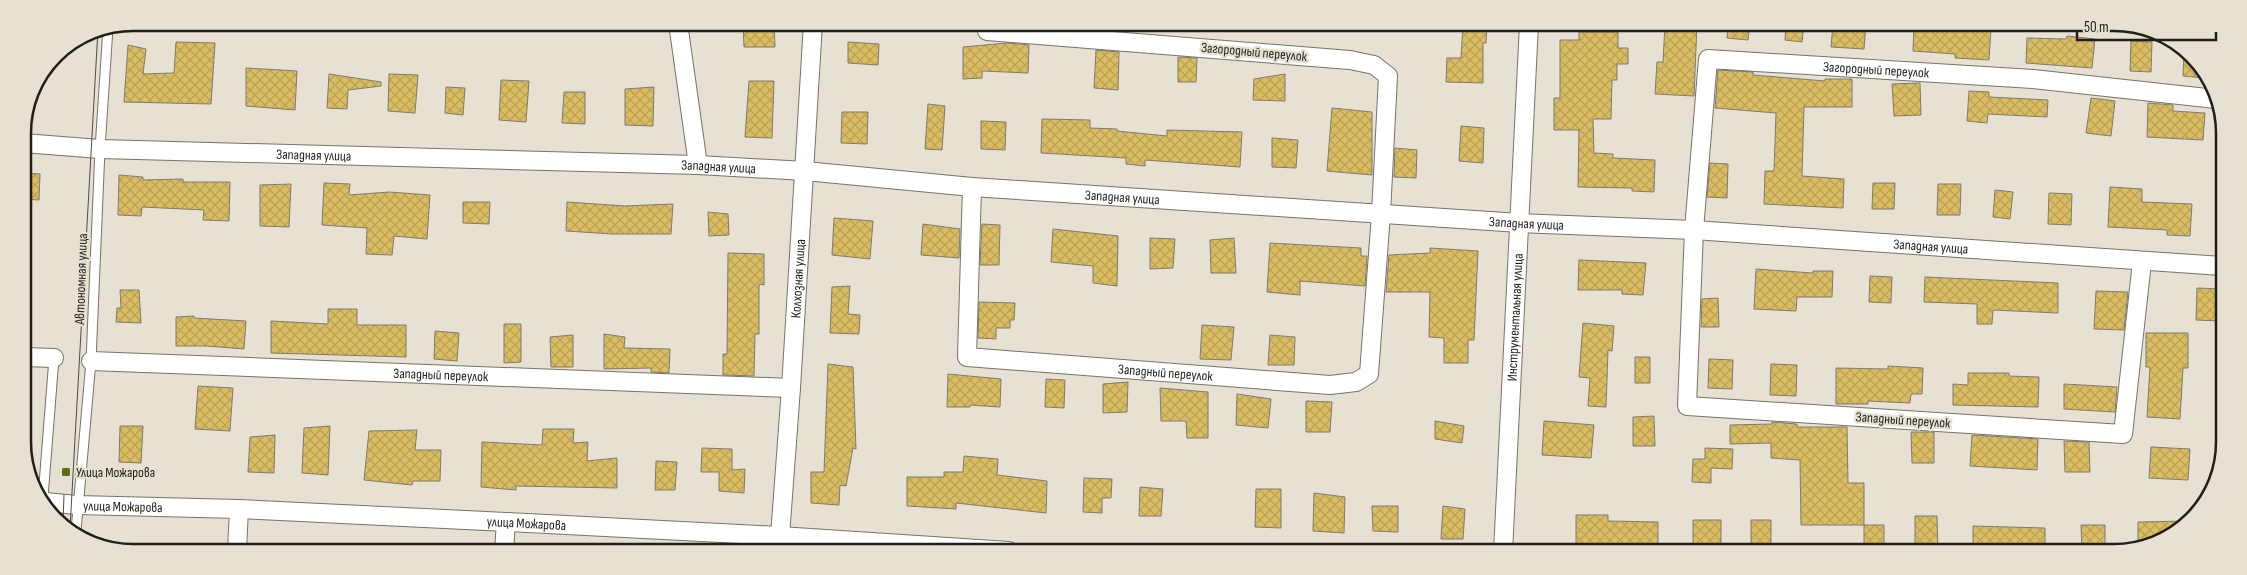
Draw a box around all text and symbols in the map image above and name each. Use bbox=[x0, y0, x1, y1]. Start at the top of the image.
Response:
scale bar bbox=[2077, 10, 2216, 42]
text: 50 m bbox=[2084, 18, 2109, 37]
street label: Загородный переулок bbox=[1200, 39, 1308, 65]
street label: Загородный переулок bbox=[1822, 58, 1930, 81]
street label: Западная улица bbox=[276, 145, 351, 164]
street label: Западная улица bbox=[681, 156, 756, 177]
street label: Западная улица bbox=[1084, 186, 1160, 208]
street label: Западная улица bbox=[1488, 212, 1564, 233]
street label: Автономная улица bbox=[71, 233, 91, 326]
street label: Западная улица bbox=[1893, 235, 1969, 257]
street label: Колхозная улица bbox=[787, 239, 808, 319]
street label: Инструментальная улица bbox=[1503, 253, 1526, 382]
street label: Западный переулок bbox=[1117, 360, 1214, 384]
street label: Западный переулок bbox=[393, 364, 489, 385]
street label: Западный переулок bbox=[1855, 408, 1952, 432]
place label: Улица Можарова bbox=[76, 464, 155, 481]
marker: Улица Можарова bbox=[60, 466, 72, 478]
street label: улица Можарова bbox=[83, 497, 163, 516]
street label: улица Можарова bbox=[486, 513, 567, 534]

